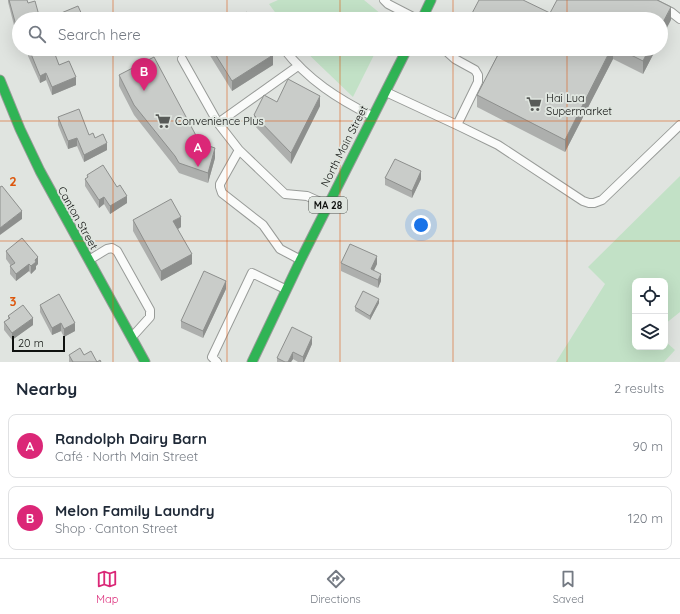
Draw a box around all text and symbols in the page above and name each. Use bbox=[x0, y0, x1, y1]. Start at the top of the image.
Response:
search box bbox=[12, 12, 668, 56]
icon: search bbox=[26, 23, 48, 45]
text: Search here bbox=[58, 25, 141, 44]
pin: B bbox=[131, 58, 157, 91]
place label: Hai Lua Supermarket bbox=[546, 91, 612, 118]
supermarket icon: Hai Lua Supermarket bbox=[525, 95, 543, 113]
street label: North Main Street bbox=[317, 103, 371, 189]
supermarket icon: Convenience Plus bbox=[154, 112, 172, 130]
place label: Convenience Plus bbox=[175, 114, 264, 128]
pin: A bbox=[185, 134, 211, 167]
text: 2 bbox=[9, 173, 17, 189]
street label: Canton Street bbox=[55, 184, 101, 252]
road number: MA 28 bbox=[309, 197, 347, 213]
your location bbox=[411, 215, 431, 235]
map controls bbox=[632, 278, 668, 350]
button: locate bbox=[632, 278, 668, 314]
text: 3 bbox=[10, 293, 17, 309]
button: layers bbox=[632, 314, 668, 350]
scale bar bbox=[12, 334, 65, 353]
text: 20 m bbox=[18, 336, 44, 350]
text: Nearby bbox=[16, 378, 77, 399]
text: 2 results bbox=[614, 380, 664, 396]
text: Randolph Dairy Barn bbox=[55, 429, 207, 448]
text: A bbox=[26, 438, 34, 454]
text: 90 m bbox=[633, 438, 663, 454]
text: Café · North Main Street bbox=[55, 448, 198, 464]
text: Melon Family Laundry bbox=[55, 501, 214, 520]
text: B bbox=[26, 510, 34, 526]
text: 120 m bbox=[628, 510, 663, 526]
text: Shop · Canton Street bbox=[55, 520, 178, 536]
tab: Map bbox=[96, 568, 118, 606]
tab: Directions bbox=[310, 568, 361, 606]
tab: Saved bbox=[553, 568, 584, 606]

